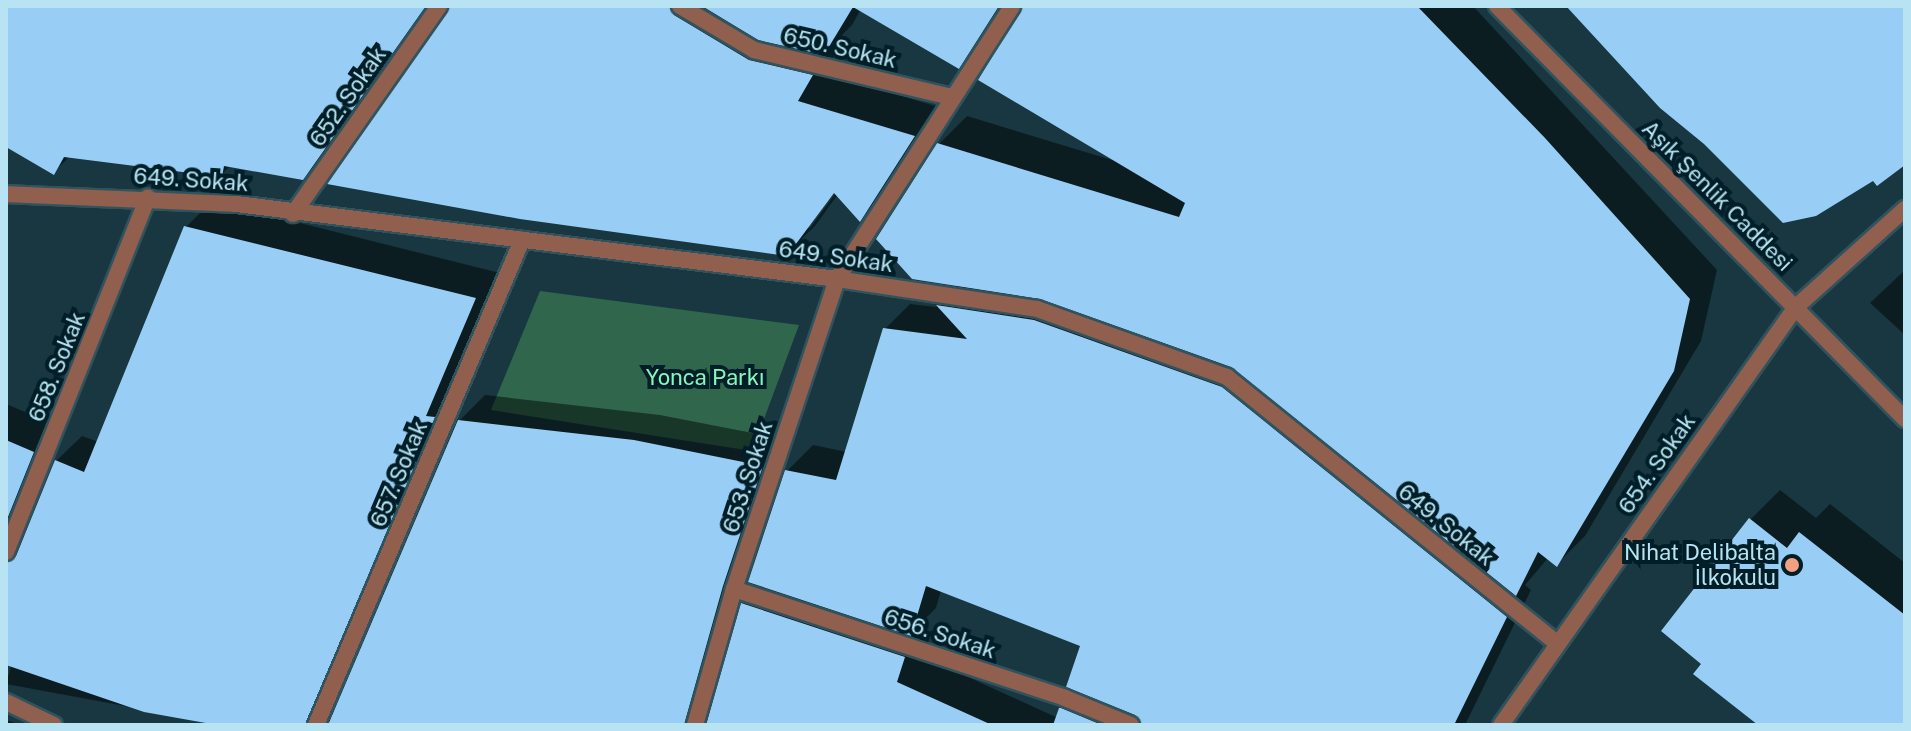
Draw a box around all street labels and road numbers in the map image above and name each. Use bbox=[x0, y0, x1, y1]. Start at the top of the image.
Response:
street label: 650. Sokak bbox=[781, 22, 899, 74]
street label: 652. Sokak bbox=[304, 42, 392, 152]
street label: Aşık Şenlik Caddesi bbox=[1636, 115, 1798, 277]
street label: 649. Sokak bbox=[133, 163, 249, 197]
street label: 649. Sokak bbox=[777, 236, 895, 278]
street label: 658. Sokak bbox=[23, 308, 91, 426]
street label: 654. Sokak bbox=[1613, 409, 1701, 519]
street label: 657. Sokak bbox=[365, 417, 433, 531]
street label: 653. Sokak bbox=[718, 418, 778, 536]
street label: 649. Sokak bbox=[1393, 478, 1499, 572]
street label: 656. Sokak bbox=[881, 604, 999, 664]

